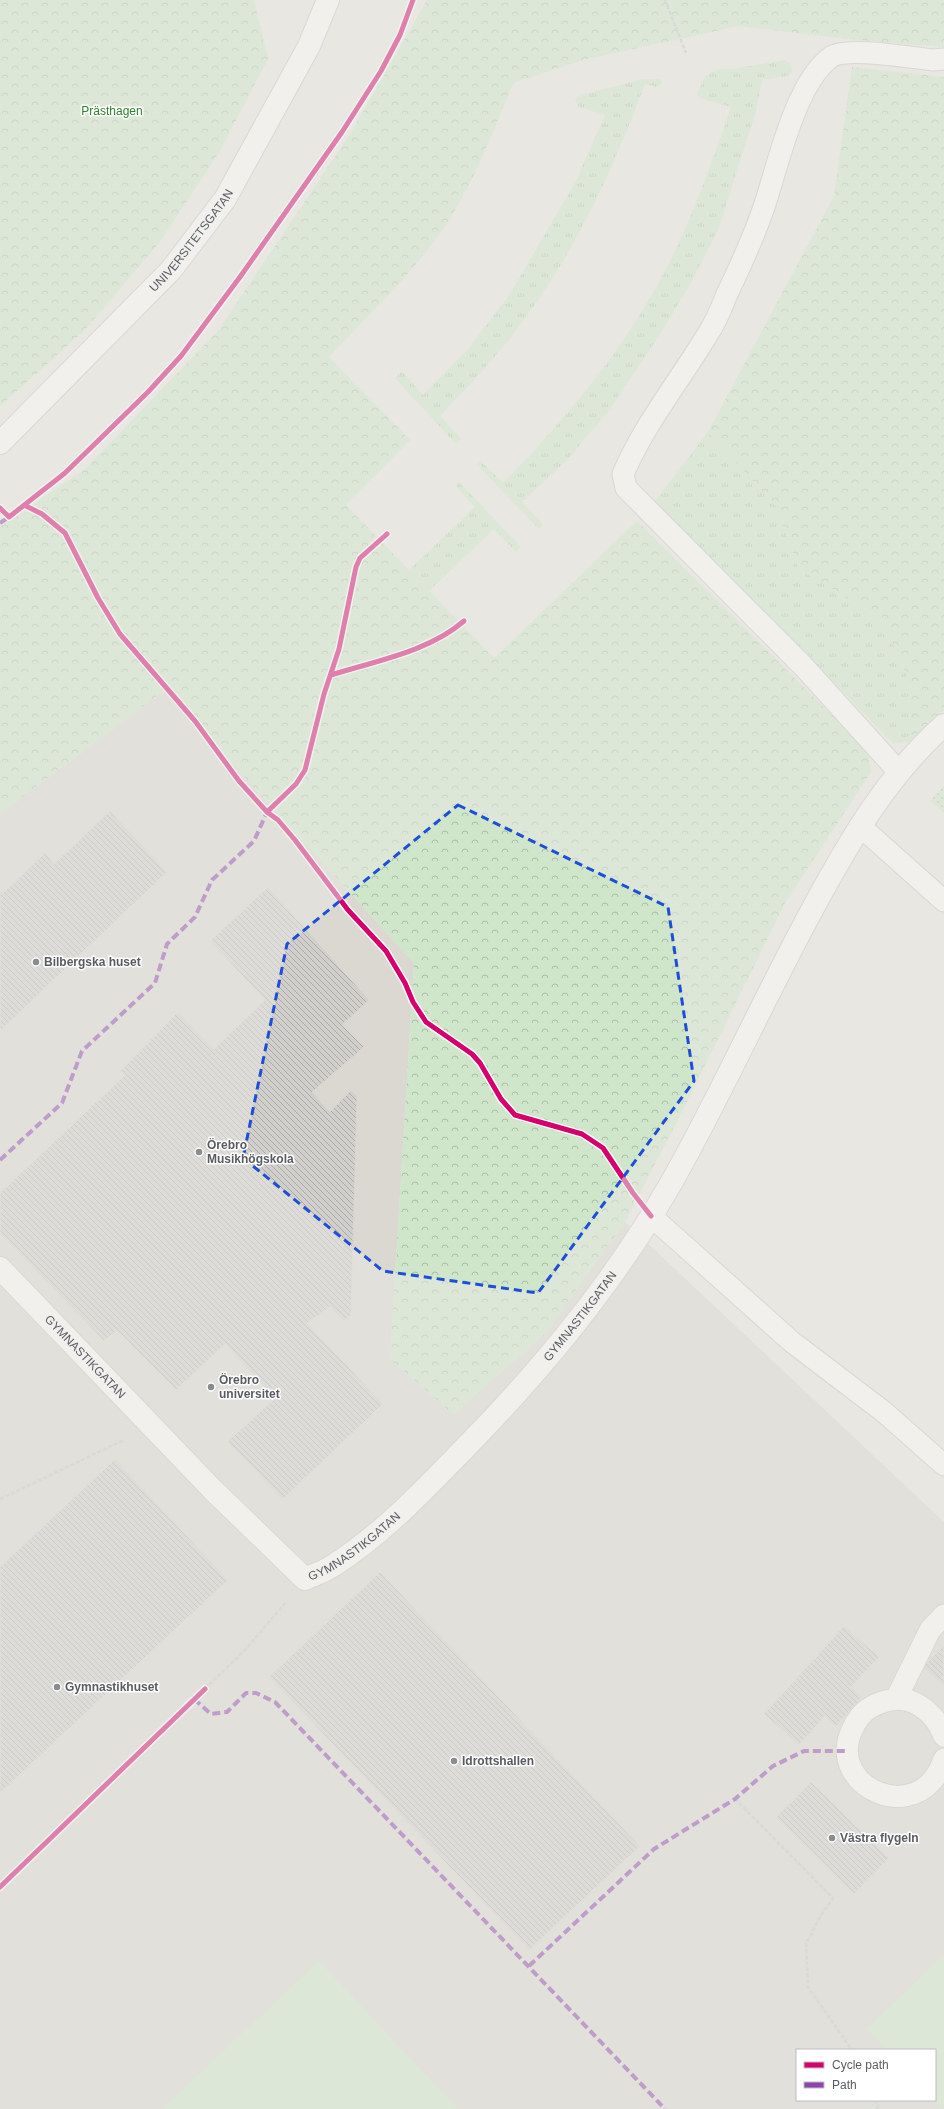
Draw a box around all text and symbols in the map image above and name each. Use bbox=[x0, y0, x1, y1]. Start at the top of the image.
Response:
park label: Prästhagen bbox=[81, 104, 143, 118]
street label: UNIVERSITETSGATAN bbox=[146, 187, 236, 295]
place label: Bilbergska huset bbox=[44, 955, 141, 969]
marker: Bilbergska huset bbox=[31, 957, 41, 967]
place label: Örebro Musikhögskola bbox=[207, 1137, 294, 1166]
marker: Örebro Musikhögskola bbox=[194, 1147, 204, 1157]
street label: GYMNASTIKGATAN bbox=[541, 1268, 619, 1364]
street label: GYMNASTIKGATAN bbox=[42, 1312, 128, 1401]
place label: Örebro universitet bbox=[219, 1372, 280, 1401]
marker: Örebro universitet bbox=[206, 1382, 216, 1392]
street label: GYMNASTIKGATAN bbox=[306, 1509, 403, 1584]
place label: Gymnastikhuset bbox=[65, 1680, 158, 1694]
marker: Gymnastikhuset bbox=[52, 1682, 62, 1692]
place label: Idrottshallen bbox=[462, 1754, 534, 1768]
marker: Idrottshallen bbox=[449, 1756, 459, 1766]
place label: Västra flygeln bbox=[840, 1831, 919, 1845]
marker: Västra flygeln bbox=[827, 1833, 837, 1843]
legend bbox=[796, 2049, 936, 2101]
text: Cycle path bbox=[832, 2058, 889, 2072]
text: Path bbox=[832, 2078, 857, 2092]

